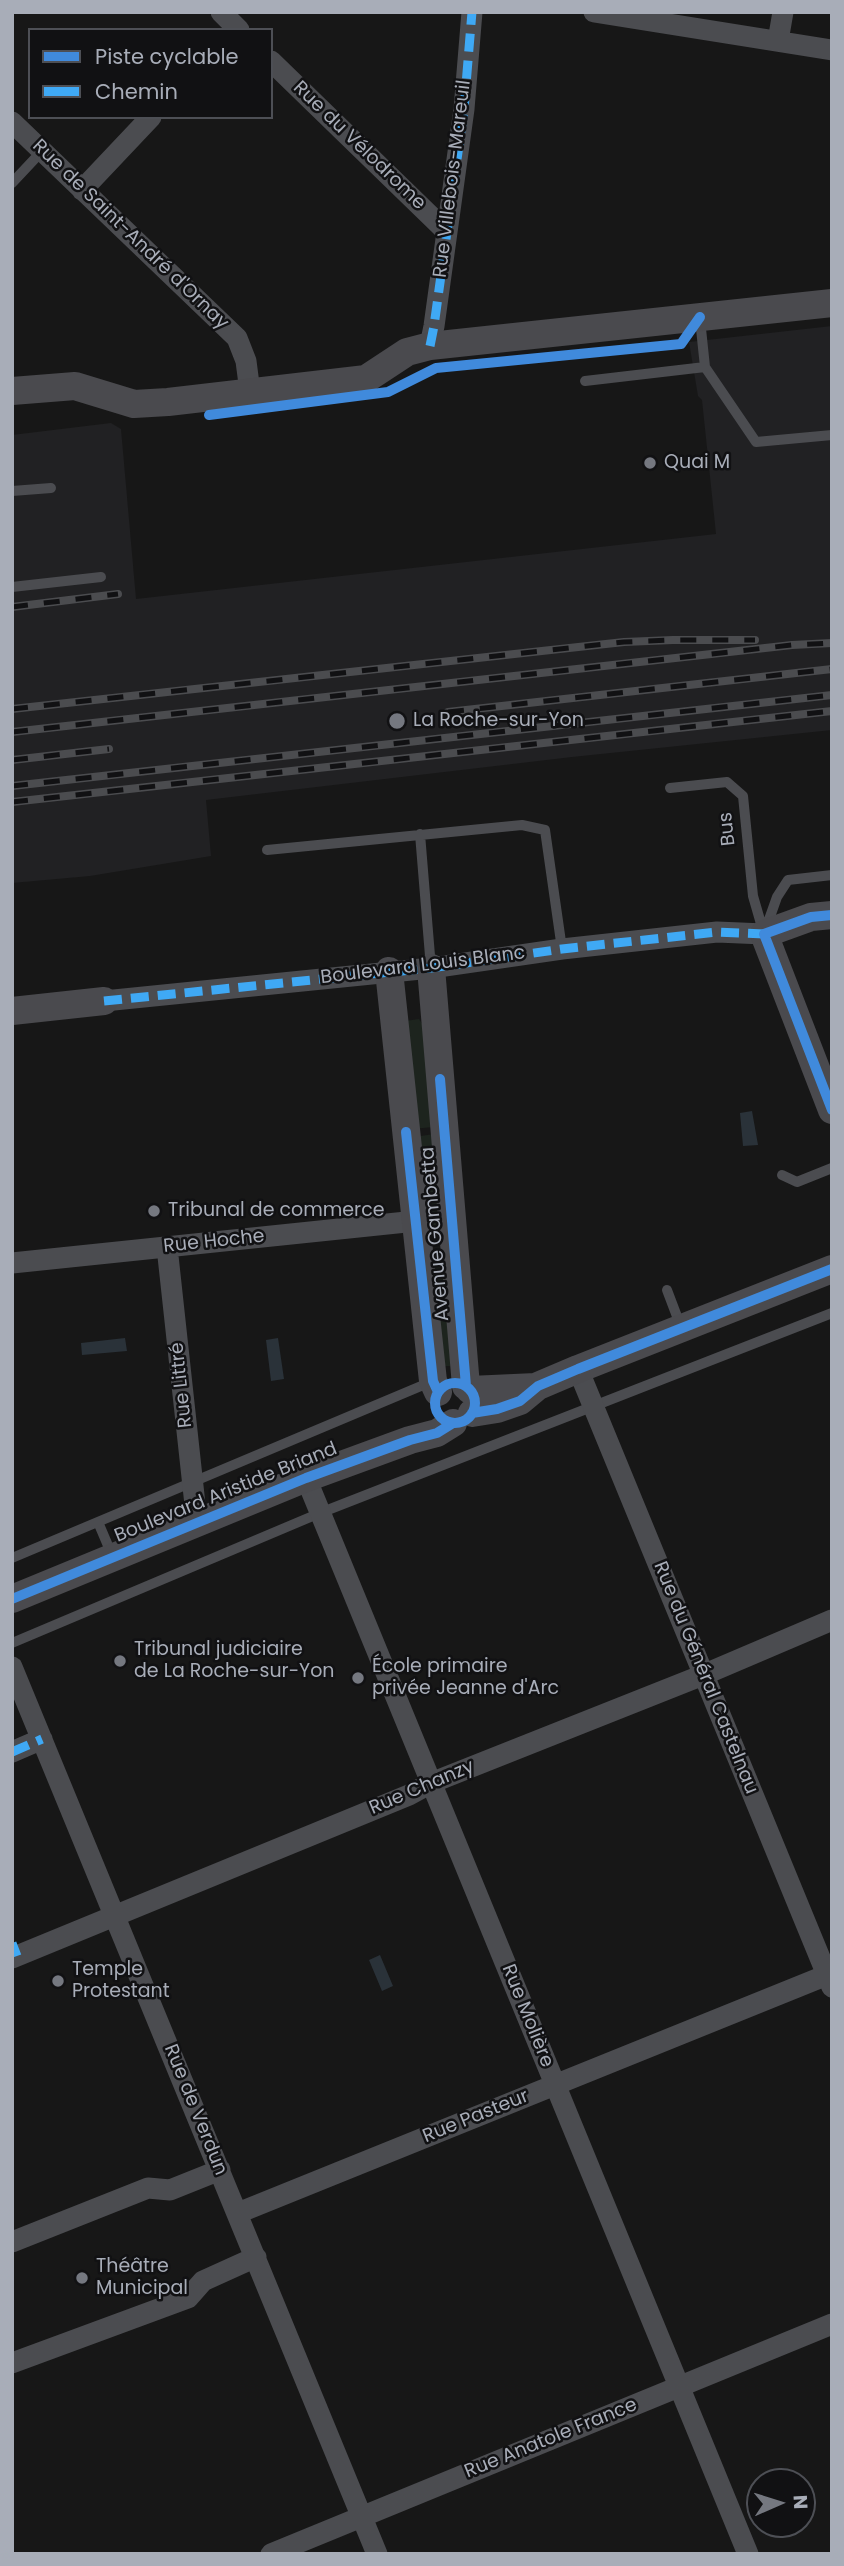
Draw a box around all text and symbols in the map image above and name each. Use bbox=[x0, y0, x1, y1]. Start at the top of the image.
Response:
legend bbox=[28, 28, 273, 119]
text: Piste cyclable bbox=[95, 42, 239, 71]
text: Chemin bbox=[95, 77, 178, 106]
street label: Rue du Vélodrome bbox=[288, 77, 430, 215]
street label: Rue Villebois-Mareuil bbox=[430, 79, 476, 279]
street label: Rue de Saint-André d'Ornay bbox=[27, 135, 233, 335]
place label: Quai M bbox=[664, 452, 730, 474]
marker: Quai M bbox=[642, 455, 658, 471]
place label: La Roche-sur-Yon bbox=[413, 710, 584, 732]
marker: La Roche-sur-Yon bbox=[387, 711, 407, 731]
street label: Bus bbox=[715, 811, 741, 847]
street label: Boulevard Louis Blanc bbox=[319, 942, 527, 990]
street label: Avenue Gambetta bbox=[417, 1146, 455, 1322]
place label: Tribunal de commerce bbox=[168, 1200, 385, 1222]
marker: Tribunal de commerce bbox=[146, 1203, 162, 1219]
street label: Rue Hoche bbox=[162, 1225, 266, 1259]
street label: Rue Littré bbox=[166, 1341, 198, 1429]
street label: Boulevard Aristide Briand bbox=[111, 1438, 341, 1548]
street label: Rue du Général Castelnau bbox=[648, 1558, 762, 1798]
place label: Tribunal judiciaire de La Roche-sur-Yon bbox=[134, 1639, 335, 1683]
marker: Tribunal judiciaire de La Roche-sur-Yon bbox=[112, 1653, 128, 1669]
place label: École primaire privée Jeanne d'Arc bbox=[372, 1656, 559, 1700]
marker: École primaire privée Jeanne d'Arc bbox=[350, 1670, 366, 1686]
street label: Rue Chanzy bbox=[366, 1756, 478, 1820]
place label: Temple Protestant bbox=[72, 1959, 170, 2003]
street label: Rue Molière bbox=[496, 1961, 558, 2071]
marker: Temple Protestant bbox=[50, 1973, 66, 1989]
street label: Rue de Verdun bbox=[158, 2041, 232, 2179]
street label: Rue Pasteur bbox=[420, 2085, 532, 2149]
place label: Théâtre Municipal bbox=[96, 2256, 188, 2300]
marker: Théâtre Municipal bbox=[74, 2270, 90, 2286]
street label: Rue Anatole France bbox=[461, 2394, 641, 2484]
north arrow bbox=[746, 2468, 816, 2538]
text: N bbox=[787, 2494, 814, 2510]

